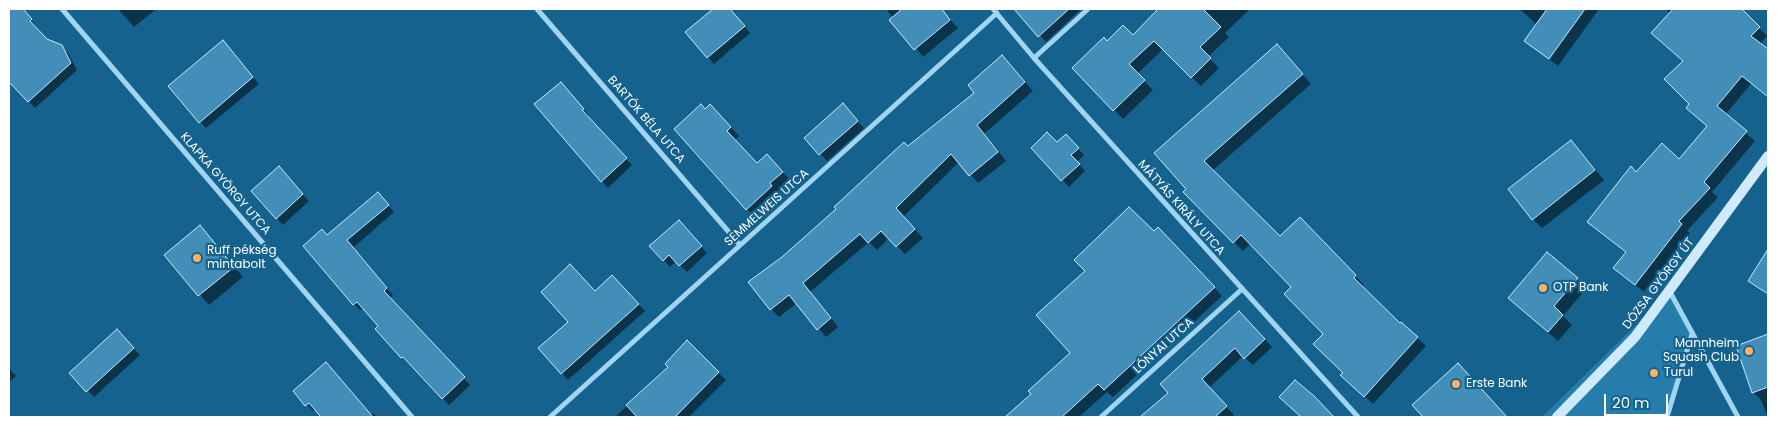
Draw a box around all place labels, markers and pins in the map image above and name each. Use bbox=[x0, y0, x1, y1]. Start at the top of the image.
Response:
place label: Ruff pékség mintabolt bbox=[207, 244, 277, 272]
marker: Ruff pékség mintabolt bbox=[191, 252, 203, 264]
place label: OTP Bank bbox=[1553, 281, 1608, 295]
marker: OTP Bank bbox=[1537, 282, 1549, 294]
place label: Mannheim Squash Club bbox=[1663, 337, 1739, 365]
marker: Mannheim Squash Club bbox=[1743, 345, 1755, 357]
place label: Turul bbox=[1664, 366, 1693, 380]
marker: Turul bbox=[1648, 367, 1660, 379]
place label: Erste Bank bbox=[1466, 377, 1527, 391]
marker: Erste Bank bbox=[1450, 378, 1462, 390]

